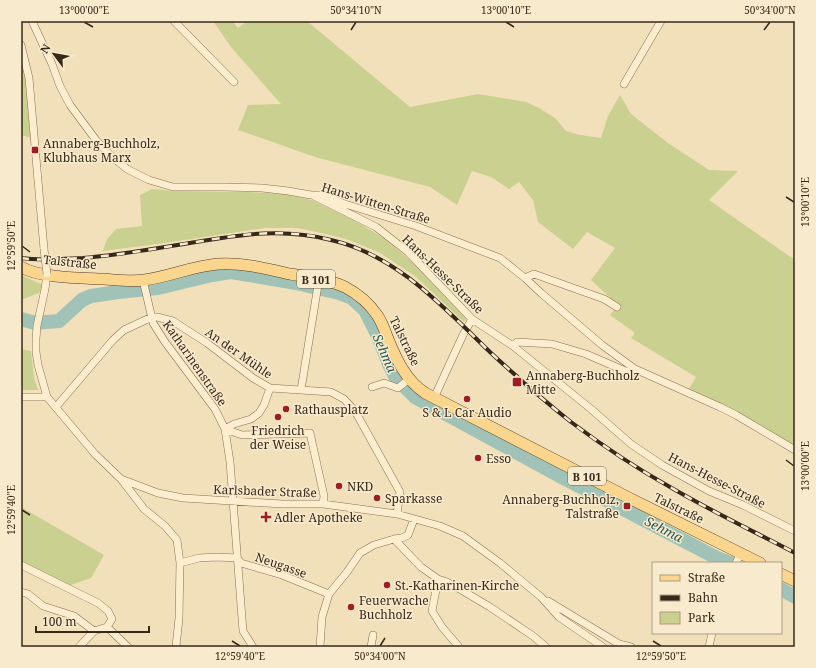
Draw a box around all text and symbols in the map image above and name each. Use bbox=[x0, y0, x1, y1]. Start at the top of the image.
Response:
text: 13°00'00"E bbox=[59, 3, 109, 17]
text: 50°34'10"N bbox=[330, 3, 382, 17]
text: 13°00'10"E bbox=[481, 3, 531, 17]
text: 50°34'00"N bbox=[744, 3, 796, 17]
north arrow bbox=[34, 34, 74, 74]
text: N bbox=[36, 41, 54, 56]
place label: Annaberg-Buchholz, Klubhaus Marx bbox=[43, 135, 160, 166]
marker: Annaberg-Buchholz, Klubhaus Marx bbox=[30, 145, 40, 155]
text: 13°00'10"E bbox=[798, 177, 812, 227]
street label: Hans-Witten-Straße bbox=[319, 178, 433, 228]
text: 12°59'50"E bbox=[4, 221, 18, 271]
street label: Hans-Hesse-Straße bbox=[399, 231, 487, 317]
street label: Talstraße bbox=[43, 251, 97, 273]
road number: B 101 bbox=[297, 270, 335, 288]
street label: Talstraße bbox=[386, 313, 424, 369]
street label: Katharinenstraße bbox=[159, 317, 231, 409]
street label: An der Mühle bbox=[202, 324, 276, 382]
water label: Sehma bbox=[369, 331, 402, 376]
place label: Annaberg-Buchholz Mitte bbox=[526, 367, 640, 398]
marker: Annaberg-Buchholz Mitte bbox=[511, 376, 523, 388]
marker: S & L Car Audio bbox=[462, 394, 472, 404]
place label: Rathausplatz bbox=[294, 401, 368, 418]
marker: Rathausplatz bbox=[281, 404, 291, 414]
place label: S & L Car Audio bbox=[422, 404, 512, 421]
marker: Friedrich der Weise bbox=[273, 412, 283, 422]
place label: Friedrich der Weise bbox=[250, 422, 306, 453]
text: 13°00'00"E bbox=[798, 441, 812, 491]
street label: Hans-Hesse-Straße bbox=[665, 448, 769, 512]
place label: Esso bbox=[486, 450, 511, 467]
marker: Esso bbox=[473, 453, 483, 463]
road number: B 101 bbox=[568, 467, 606, 485]
place label: NKD bbox=[347, 478, 374, 495]
street label: Karlsbader Straße bbox=[213, 481, 317, 501]
marker: NKD bbox=[334, 481, 344, 491]
text: 12°59'40"E bbox=[4, 485, 18, 535]
street label: Talstraße bbox=[651, 489, 707, 527]
place label: Sparkasse bbox=[385, 490, 442, 507]
place label: Annaberg-Buchholz, Talstraße bbox=[502, 491, 619, 522]
marker: Sparkasse bbox=[372, 493, 382, 503]
marker: Annaberg-Buchholz, Talstraße bbox=[622, 501, 632, 511]
place label: Adler Apotheke bbox=[274, 509, 363, 526]
marker: Adler Apotheke bbox=[261, 512, 271, 522]
water label: Sehma bbox=[642, 512, 687, 546]
street label: Neugasse bbox=[253, 548, 309, 582]
legend bbox=[652, 562, 782, 634]
text: Straße bbox=[688, 569, 725, 586]
place label: St.-Katharinen-Kirche bbox=[395, 577, 519, 594]
marker: St.-Katharinen-Kirche bbox=[382, 580, 392, 590]
text: Bahn bbox=[688, 589, 718, 606]
place label: Feuerwache Buchholz bbox=[359, 592, 429, 623]
marker: Feuerwache Buchholz bbox=[346, 602, 356, 612]
scale bar bbox=[36, 608, 149, 634]
text: Park bbox=[688, 609, 716, 626]
text: 100 m bbox=[42, 613, 77, 630]
text: 12°59'40"E bbox=[215, 649, 265, 663]
text: 50°34'00"N bbox=[354, 649, 406, 663]
text: 12°59'50"E bbox=[636, 649, 686, 663]

